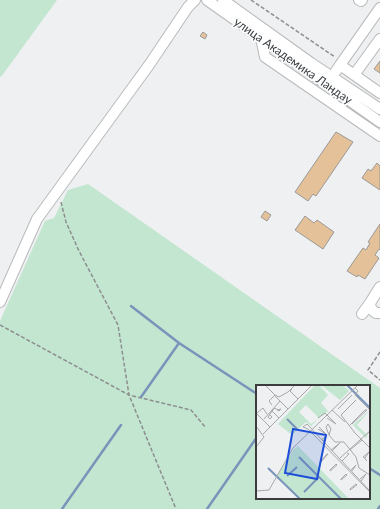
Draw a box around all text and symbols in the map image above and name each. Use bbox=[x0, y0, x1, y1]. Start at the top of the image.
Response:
street label: улица Академика Ландау bbox=[231, 14, 356, 108]
inset map bbox=[256, 385, 370, 499]

